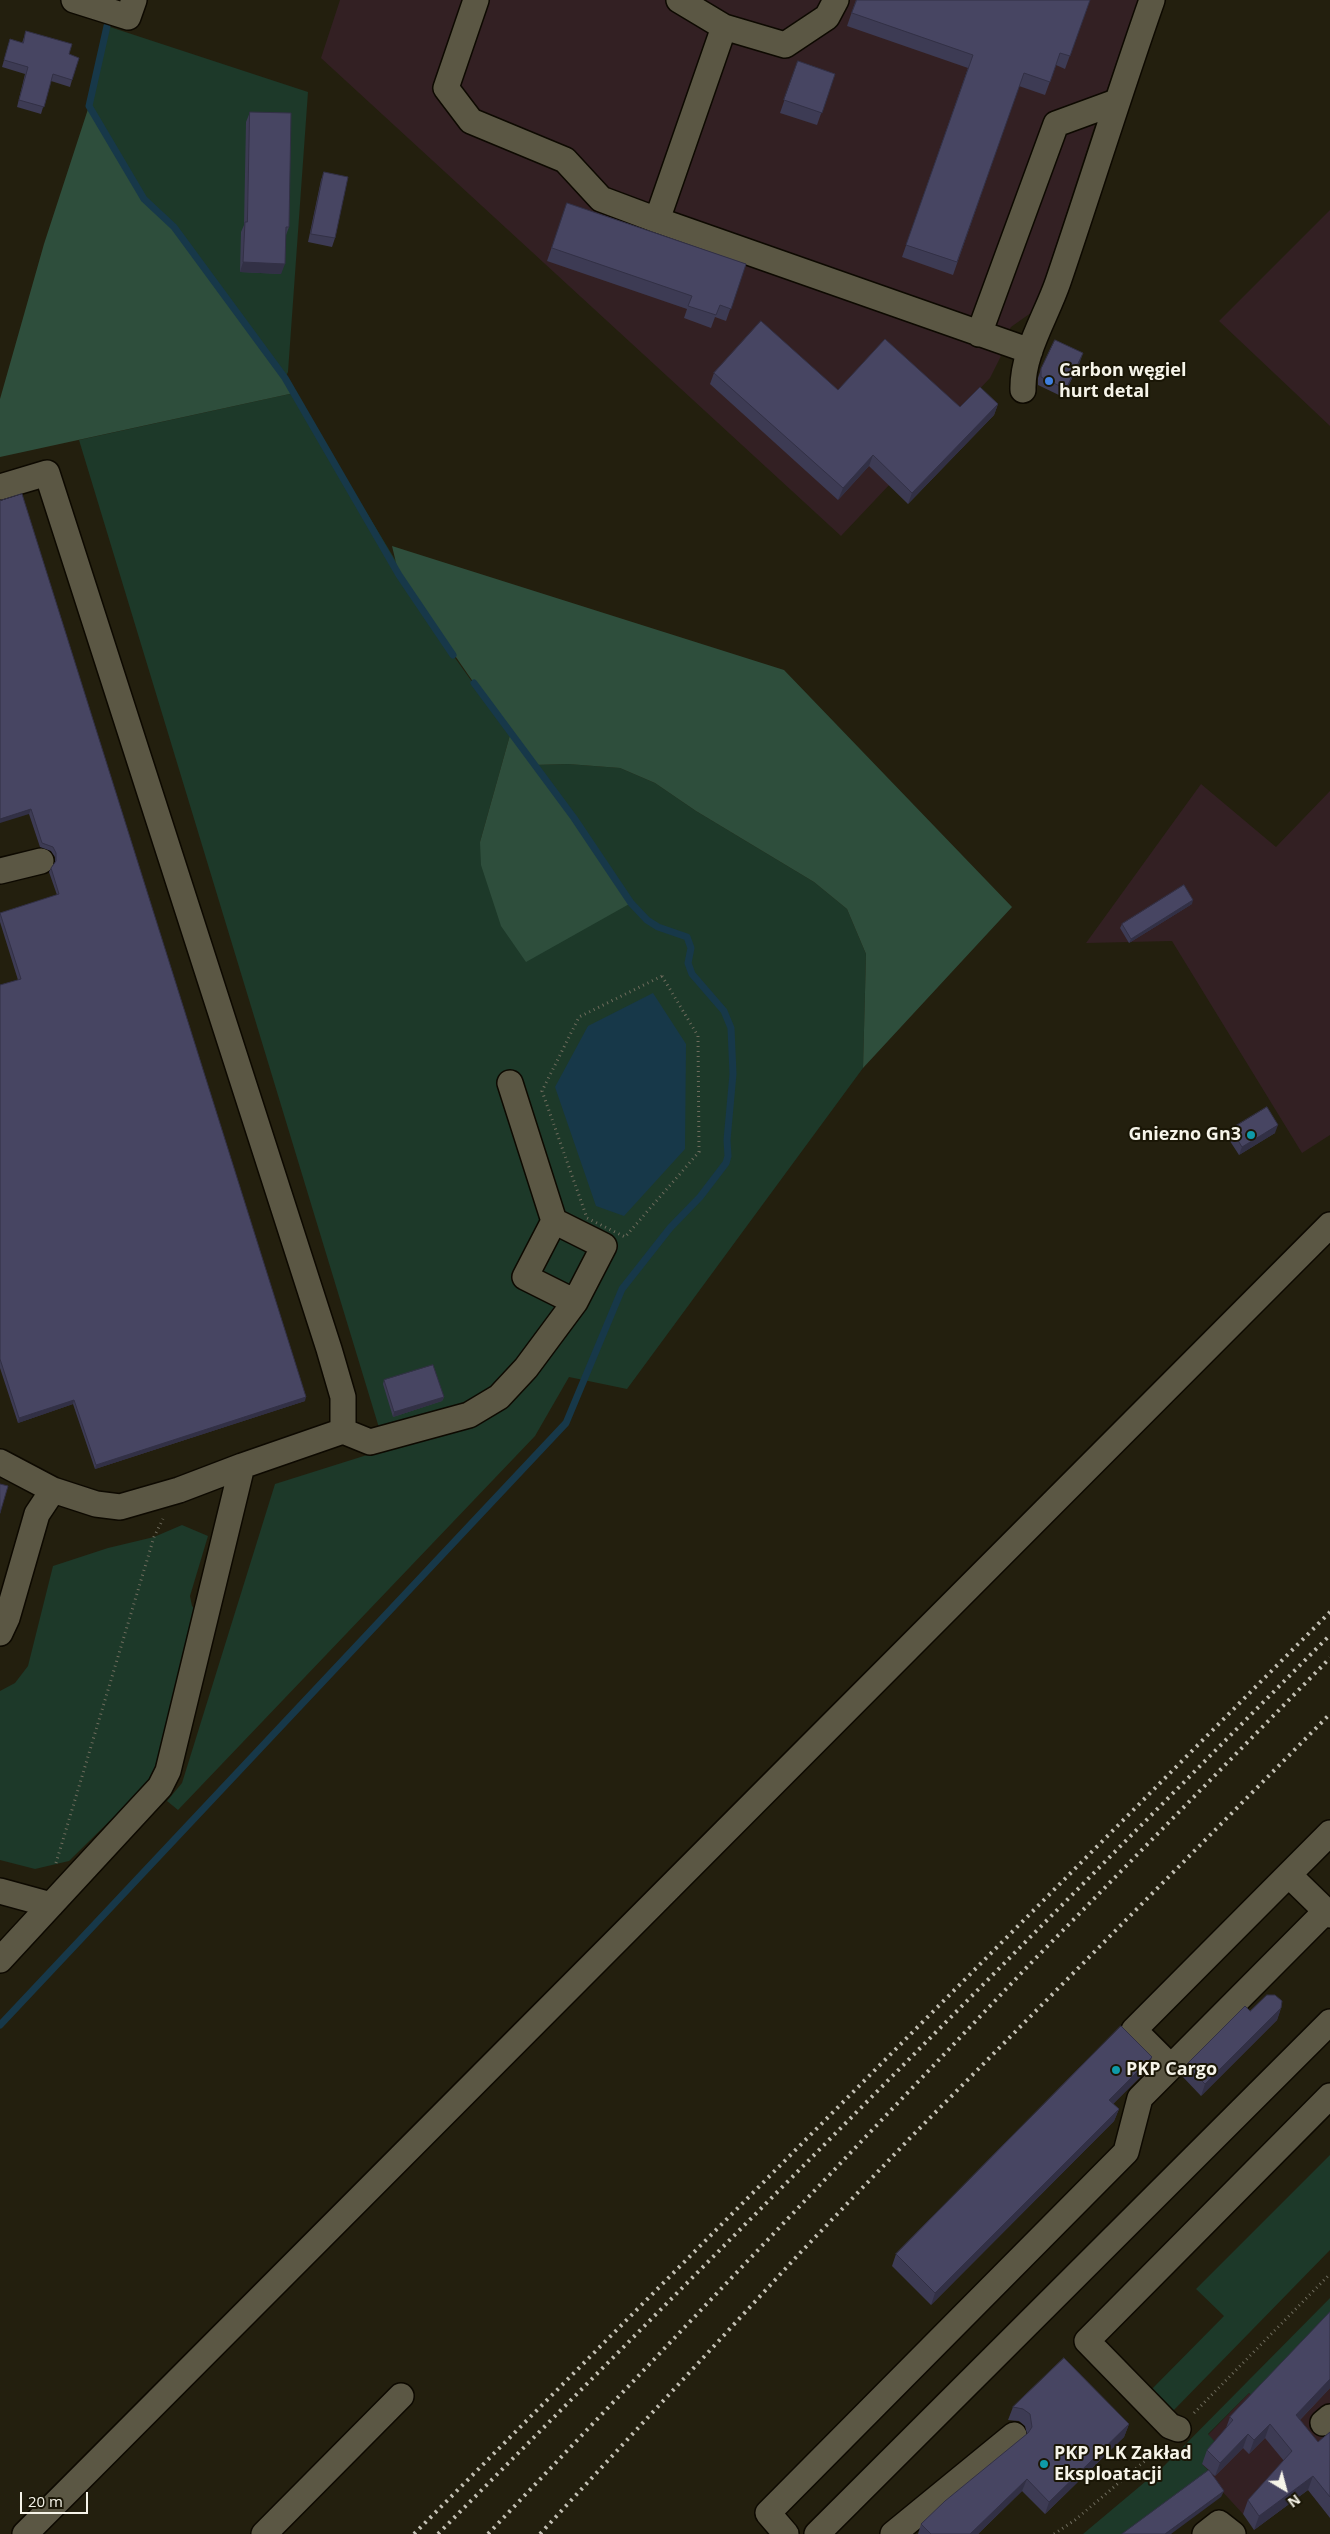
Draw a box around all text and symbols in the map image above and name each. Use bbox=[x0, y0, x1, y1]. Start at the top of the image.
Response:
place label: Carbon węgiel hurt detal bbox=[1059, 360, 1186, 402]
marker: Carbon węgiel hurt detal bbox=[1043, 375, 1055, 387]
place label: Gniezno Gn3 bbox=[1128, 1124, 1241, 1146]
marker: Gniezno Gn3 bbox=[1245, 1129, 1257, 1141]
place label: PKP Cargo bbox=[1126, 2059, 1217, 2081]
marker: PKP Cargo bbox=[1110, 2064, 1122, 2076]
place label: PKP PLK Zakład Eksploatacji bbox=[1054, 2443, 1192, 2486]
marker: PKP PLK Zakład Eksploatacji bbox=[1038, 2458, 1050, 2470]
north arrow bbox=[1260, 2464, 1310, 2514]
scale bar bbox=[22, 2482, 90, 2514]
text: N bbox=[1284, 2490, 1305, 2512]
text: 20 m bbox=[28, 2491, 63, 2511]

